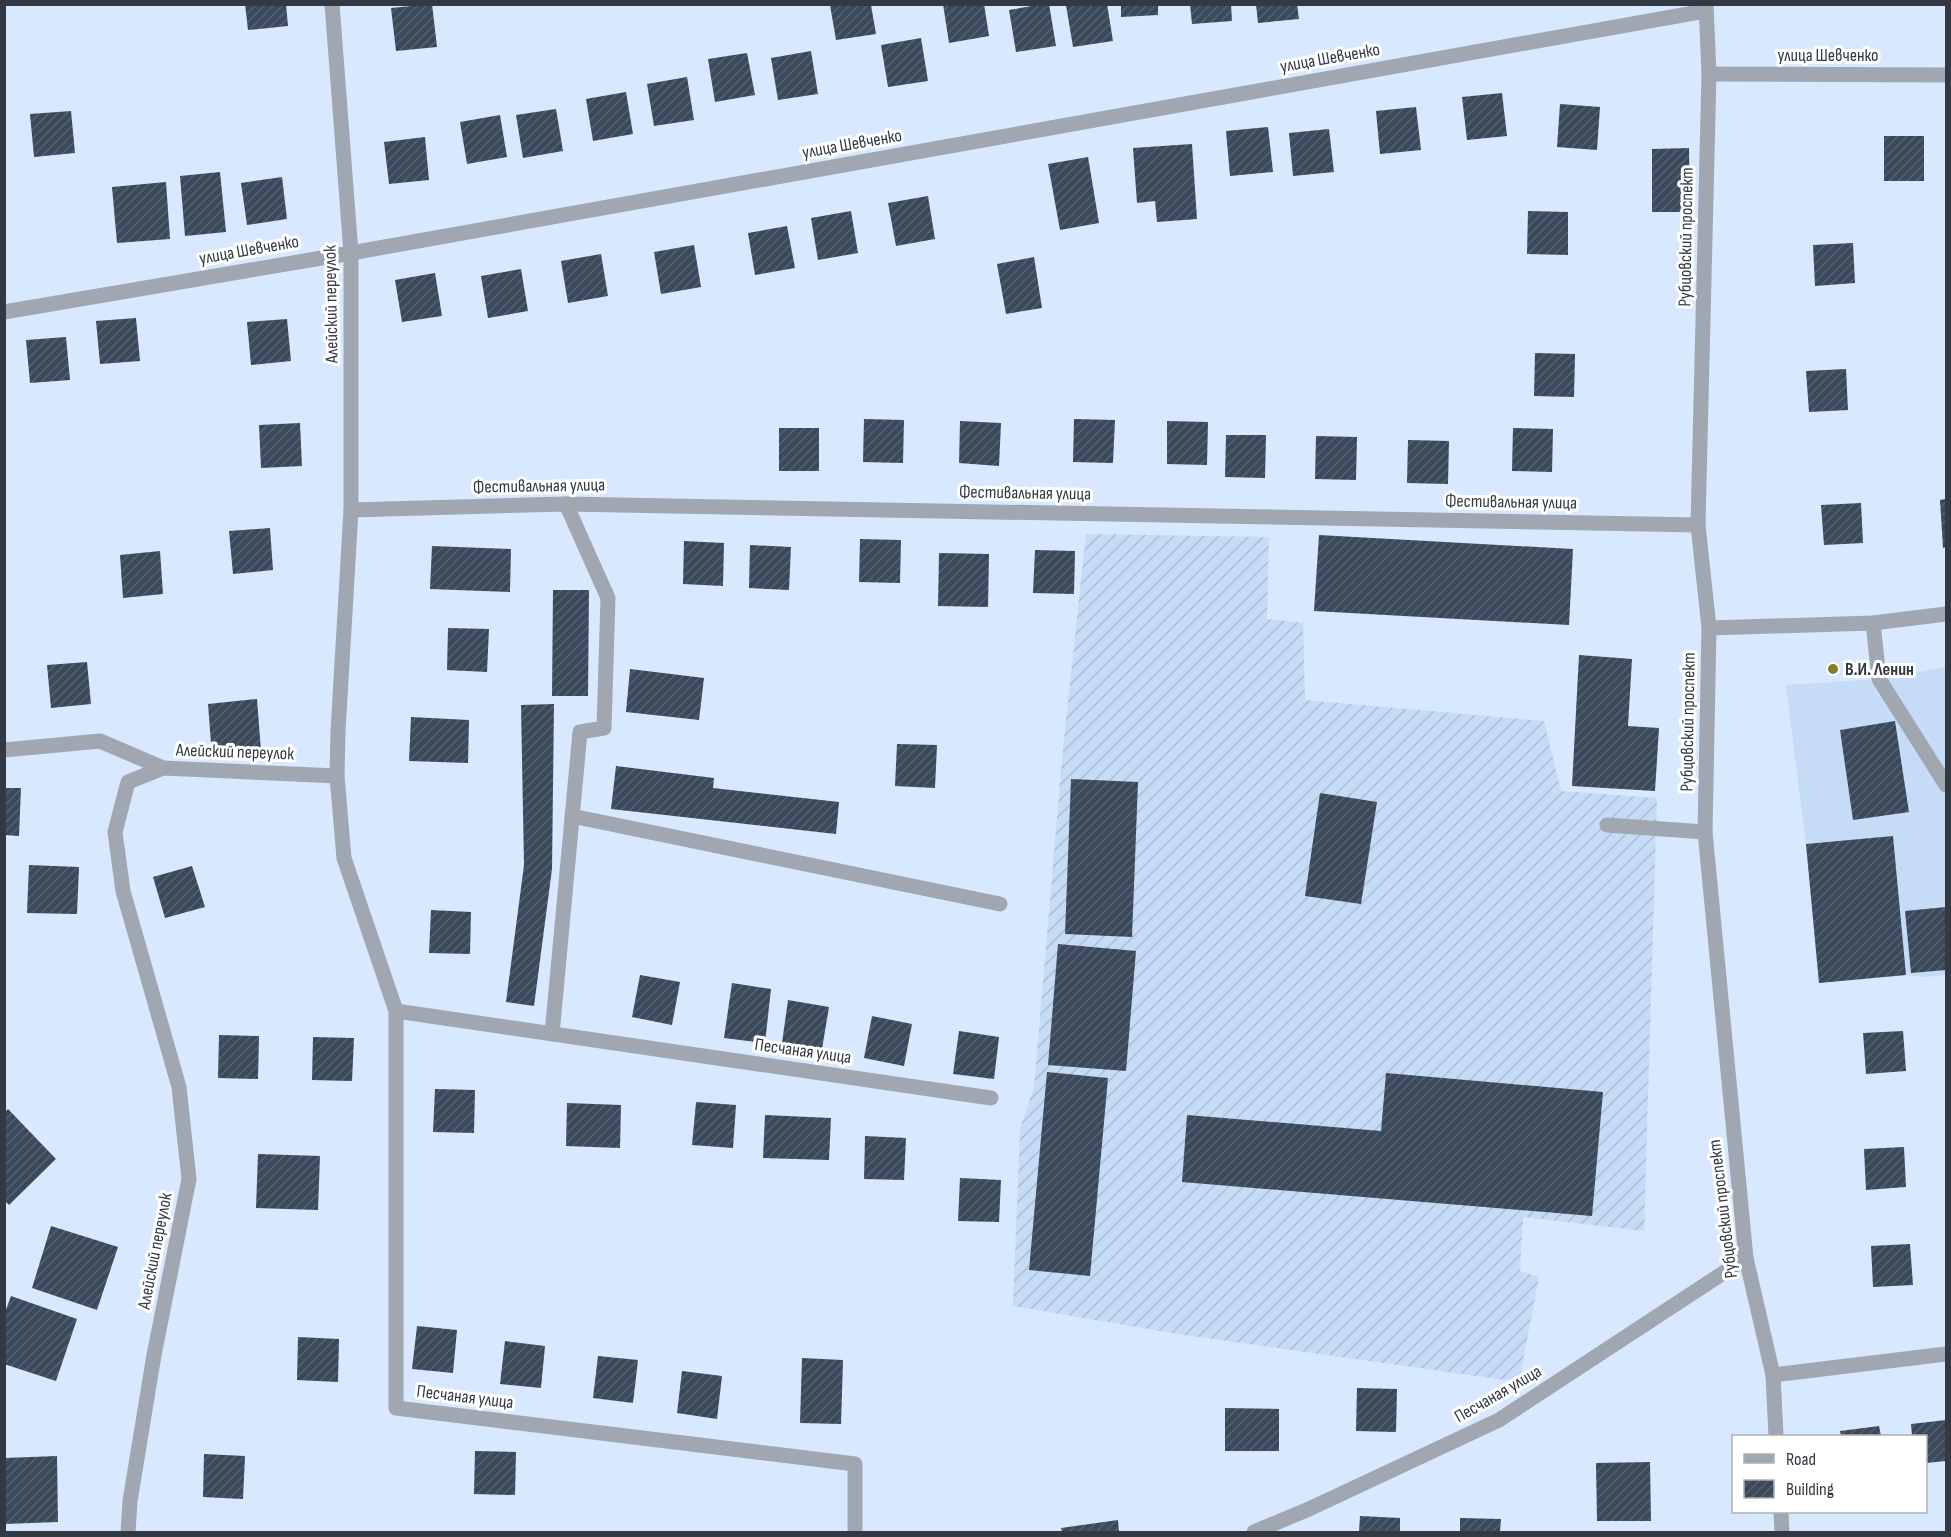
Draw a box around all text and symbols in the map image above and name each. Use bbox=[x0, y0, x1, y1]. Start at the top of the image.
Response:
street label: улица Шевченко bbox=[1278, 39, 1382, 77]
street label: улица Шевченко bbox=[1777, 45, 1879, 66]
street label: улица Шевченко bbox=[800, 125, 904, 163]
street label: Рубцовский проспект bbox=[1674, 167, 1698, 307]
street label: улица Шевченко bbox=[197, 231, 301, 269]
street label: Алейский переулок bbox=[319, 245, 343, 364]
street label: Фестивальная улица bbox=[473, 474, 605, 498]
street label: Фестивальная улица bbox=[959, 481, 1091, 505]
street label: Фестивальная улица bbox=[1445, 490, 1577, 514]
street label: Рубцовский проспект bbox=[1676, 652, 1700, 792]
place label: В.И. Ленин bbox=[1845, 659, 1914, 680]
marker: В.И. Ленин bbox=[1826, 662, 1840, 676]
street label: Алейский переулок bbox=[175, 739, 294, 765]
street label: Песчаная улица bbox=[753, 1034, 853, 1068]
street label: Рубцовский проспект bbox=[1704, 1139, 1742, 1279]
street label: Алейский переулок bbox=[133, 1191, 177, 1312]
street label: Песчаная улица bbox=[1451, 1361, 1545, 1427]
street label: Песчаная улица bbox=[415, 1381, 515, 1413]
legend bbox=[1732, 1435, 1927, 1513]
text: Road bbox=[1786, 1449, 1816, 1470]
text: Building bbox=[1786, 1479, 1834, 1500]

